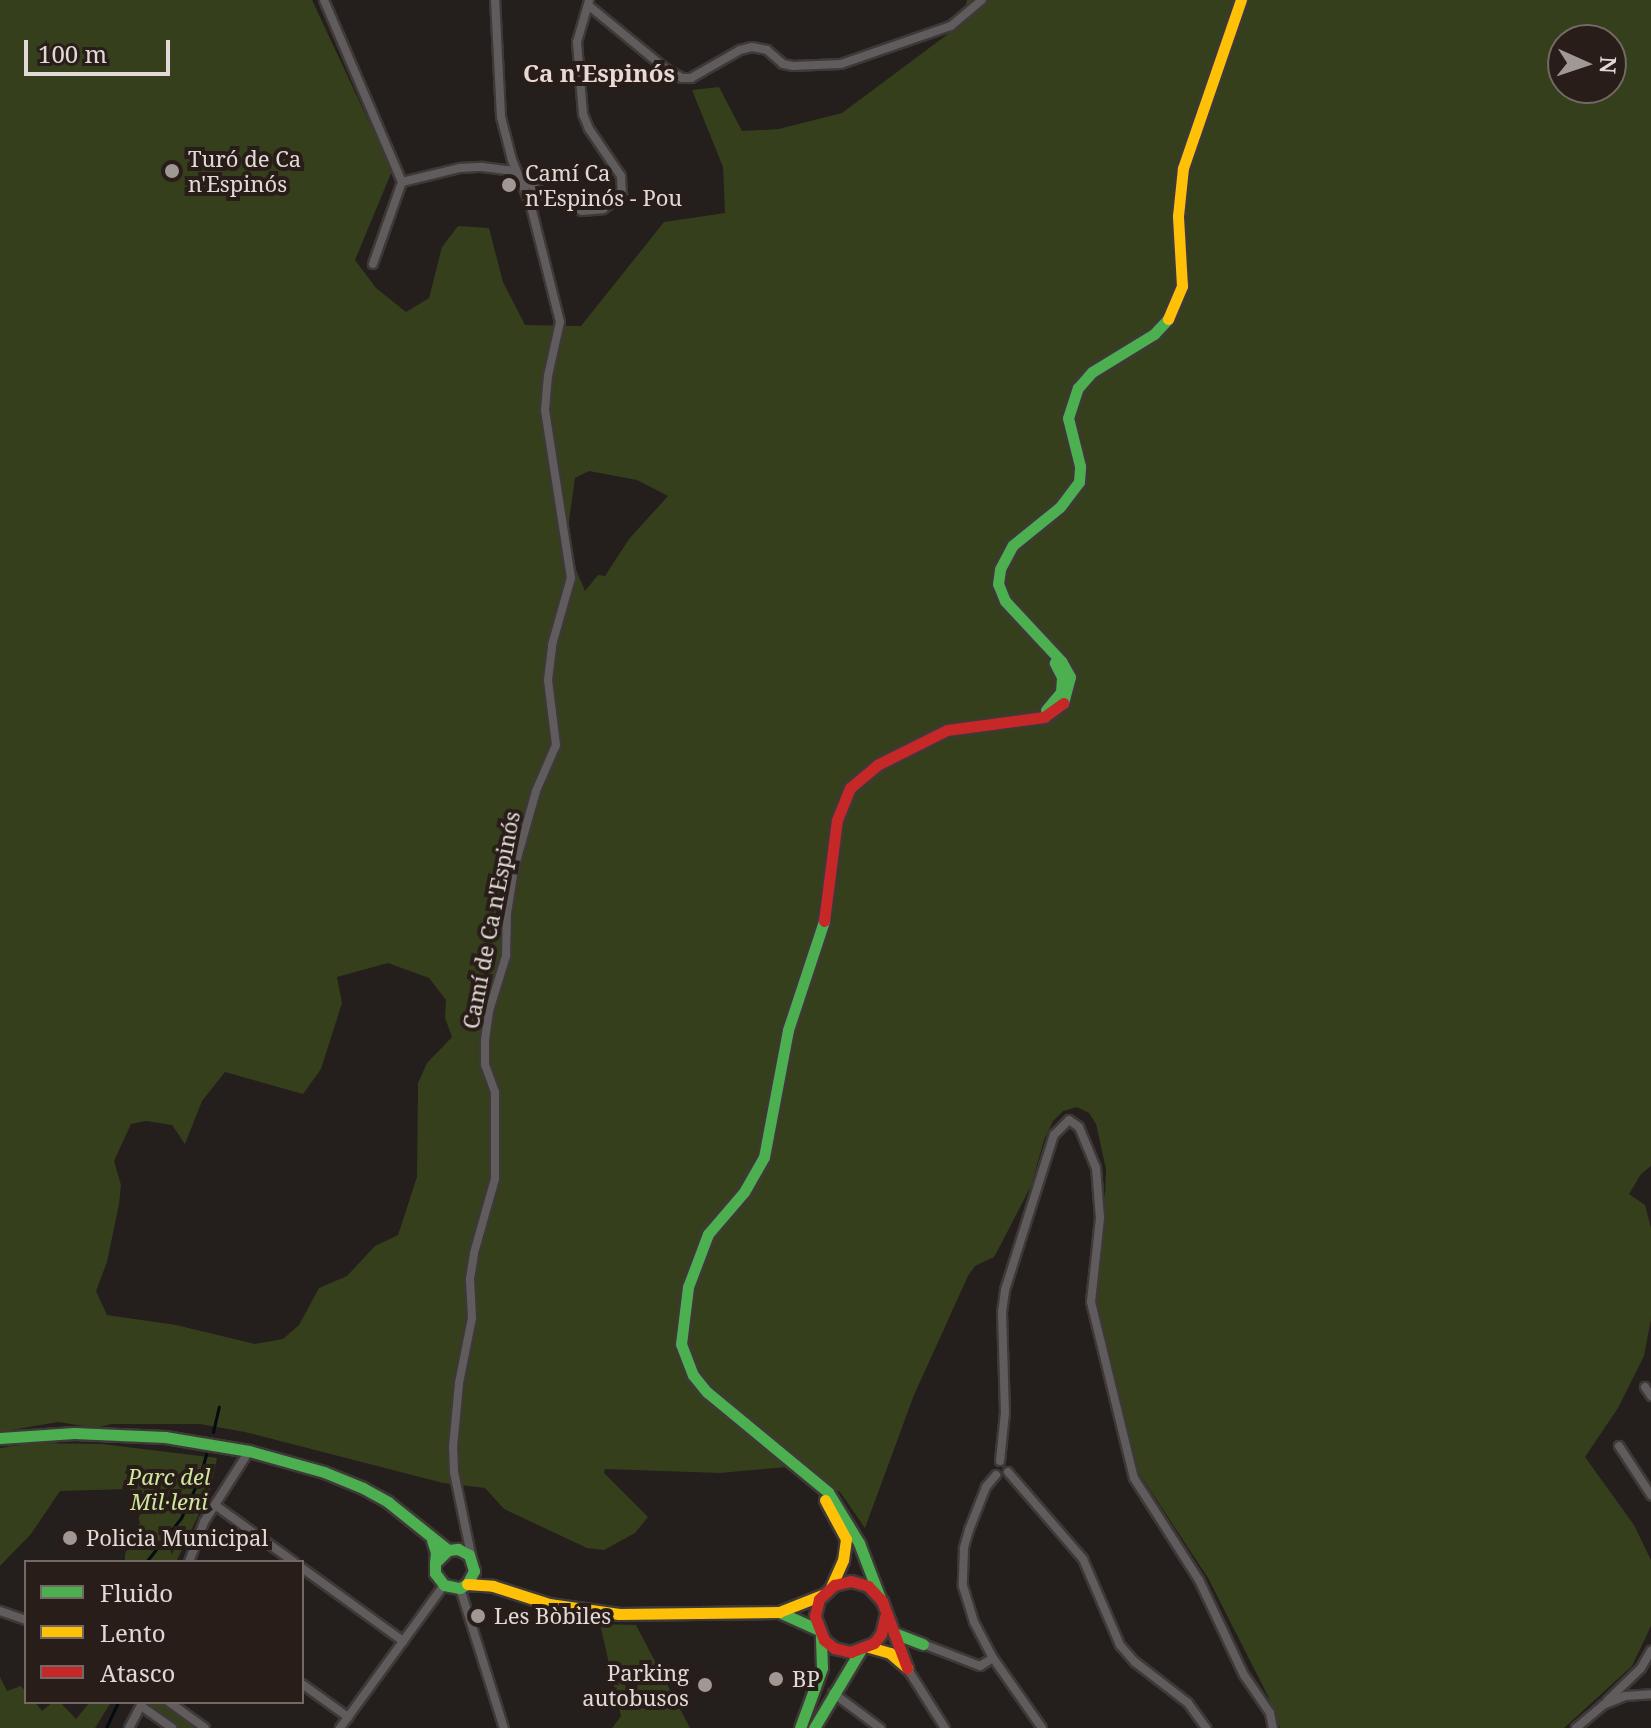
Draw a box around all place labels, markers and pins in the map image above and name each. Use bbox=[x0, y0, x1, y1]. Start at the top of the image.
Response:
place label: Turó de Ca n'Espinós bbox=[188, 145, 301, 196]
place label: Camí Ca n'Espinós - Pou bbox=[525, 159, 682, 210]
marker: Turó de Ca n'Espinós bbox=[163, 162, 181, 180]
marker: Camí Ca n'Espinós - Pou bbox=[500, 176, 518, 194]
place label: Policia Municipal bbox=[86, 1525, 268, 1551]
marker: Policia Municipal bbox=[61, 1529, 79, 1547]
place label: Les Bòbiles bbox=[494, 1603, 611, 1629]
marker: Les Bòbiles bbox=[469, 1607, 487, 1625]
place label: Parking autobusos bbox=[582, 1659, 689, 1710]
place label: BP bbox=[792, 1666, 820, 1692]
marker: BP bbox=[767, 1670, 785, 1688]
marker: Parking autobusos bbox=[696, 1676, 714, 1694]

